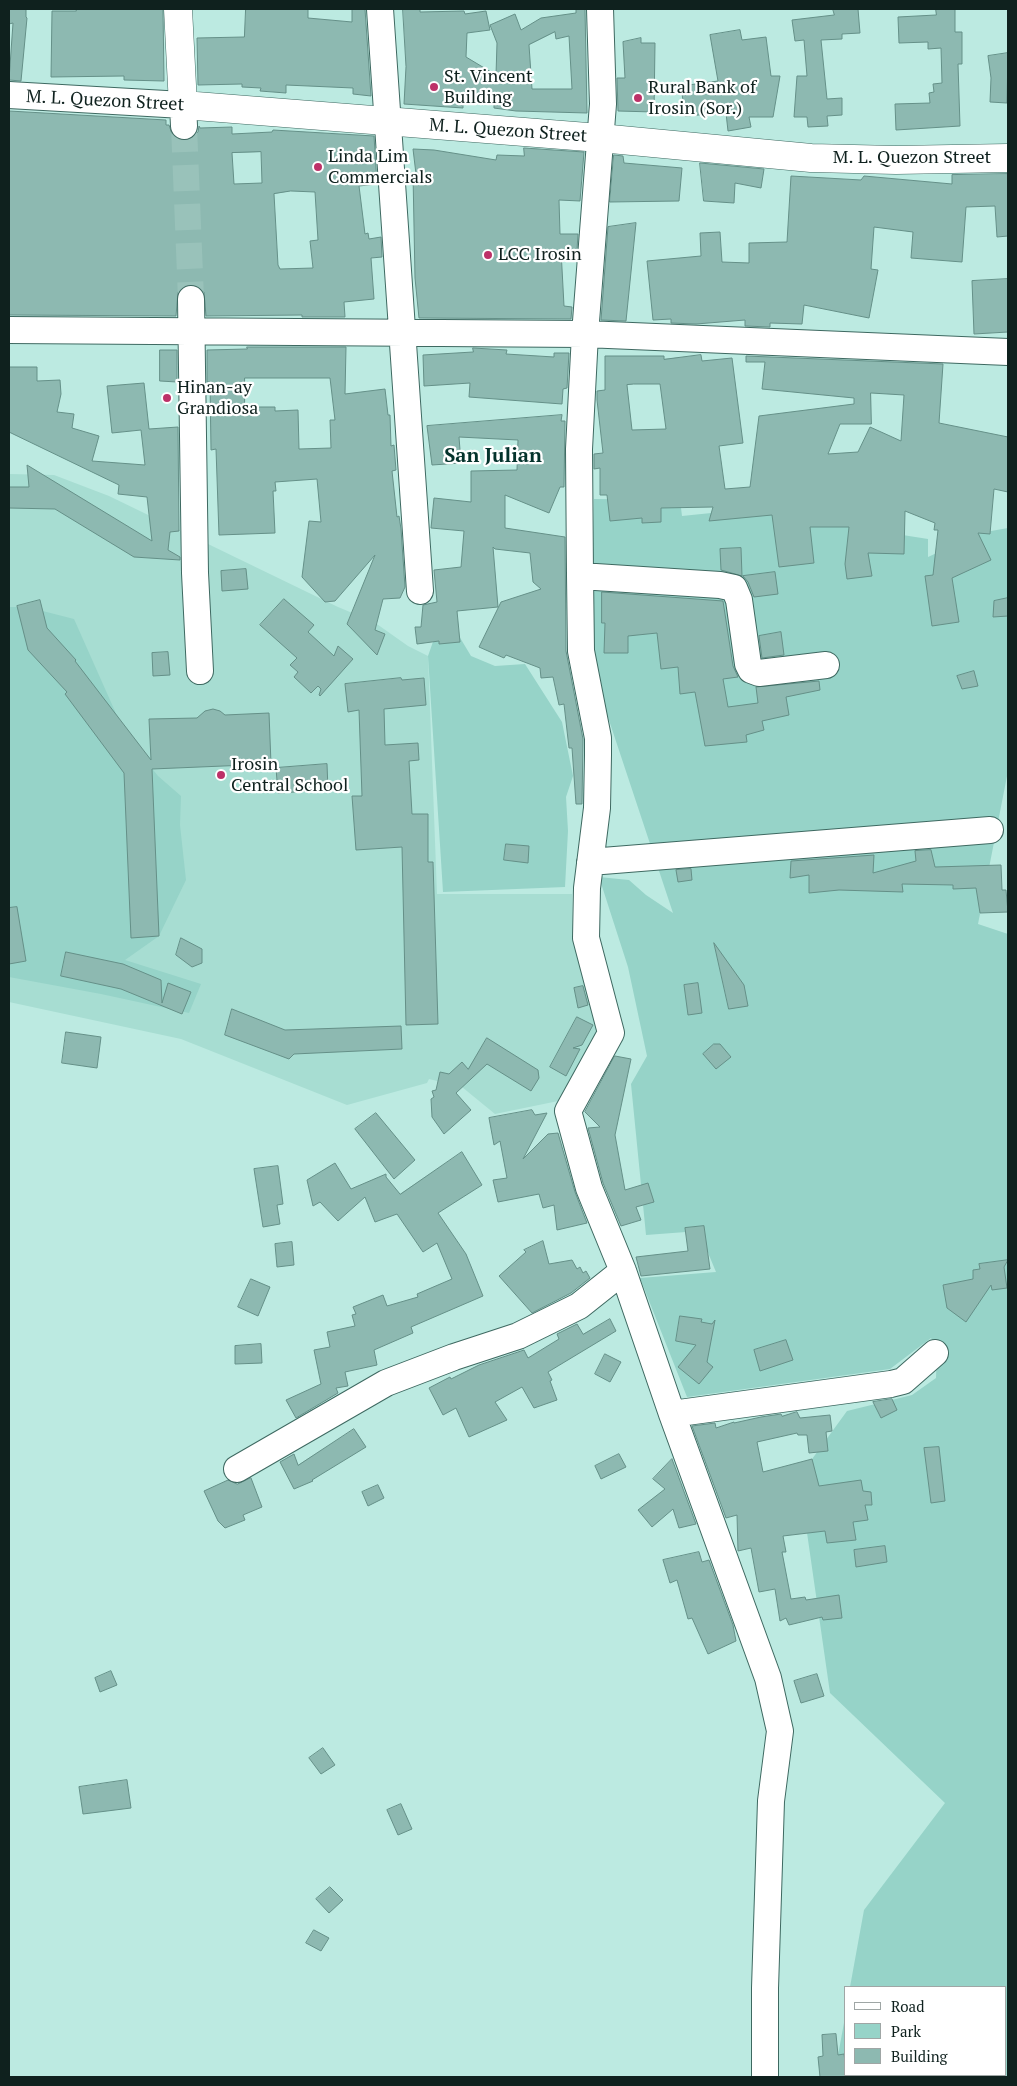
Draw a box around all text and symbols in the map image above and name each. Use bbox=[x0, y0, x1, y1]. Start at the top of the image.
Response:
place label: St. Vincent Building bbox=[444, 66, 533, 108]
place label: Rural Bank of Irosin (Sor.) bbox=[648, 77, 756, 120]
marker: St. Vincent Building bbox=[428, 81, 440, 93]
street label: M. L. Quezon Street bbox=[25, 86, 185, 116]
marker: Rural Bank of Irosin (Sor.) bbox=[632, 92, 644, 104]
street label: M. L. Quezon Street bbox=[428, 115, 588, 147]
place label: Linda Lim Commercials bbox=[328, 146, 432, 188]
street label: M. L. Quezon Street bbox=[833, 147, 991, 169]
marker: Linda Lim Commercials bbox=[312, 161, 324, 173]
place label: LCC Irosin bbox=[498, 244, 582, 266]
marker: LCC Irosin bbox=[482, 249, 494, 261]
place label: Hinan-ay Grandiosa bbox=[177, 377, 258, 419]
marker: Hinan-ay Grandiosa bbox=[161, 392, 173, 404]
district label: San Julian bbox=[444, 444, 542, 468]
place label: Irosin Central School bbox=[231, 754, 348, 796]
marker: Irosin Central School bbox=[215, 769, 227, 781]
legend bbox=[844, 1986, 1007, 2076]
text: Road bbox=[891, 1996, 924, 2016]
text: Park bbox=[891, 2021, 921, 2041]
text: Building bbox=[891, 2046, 948, 2066]

